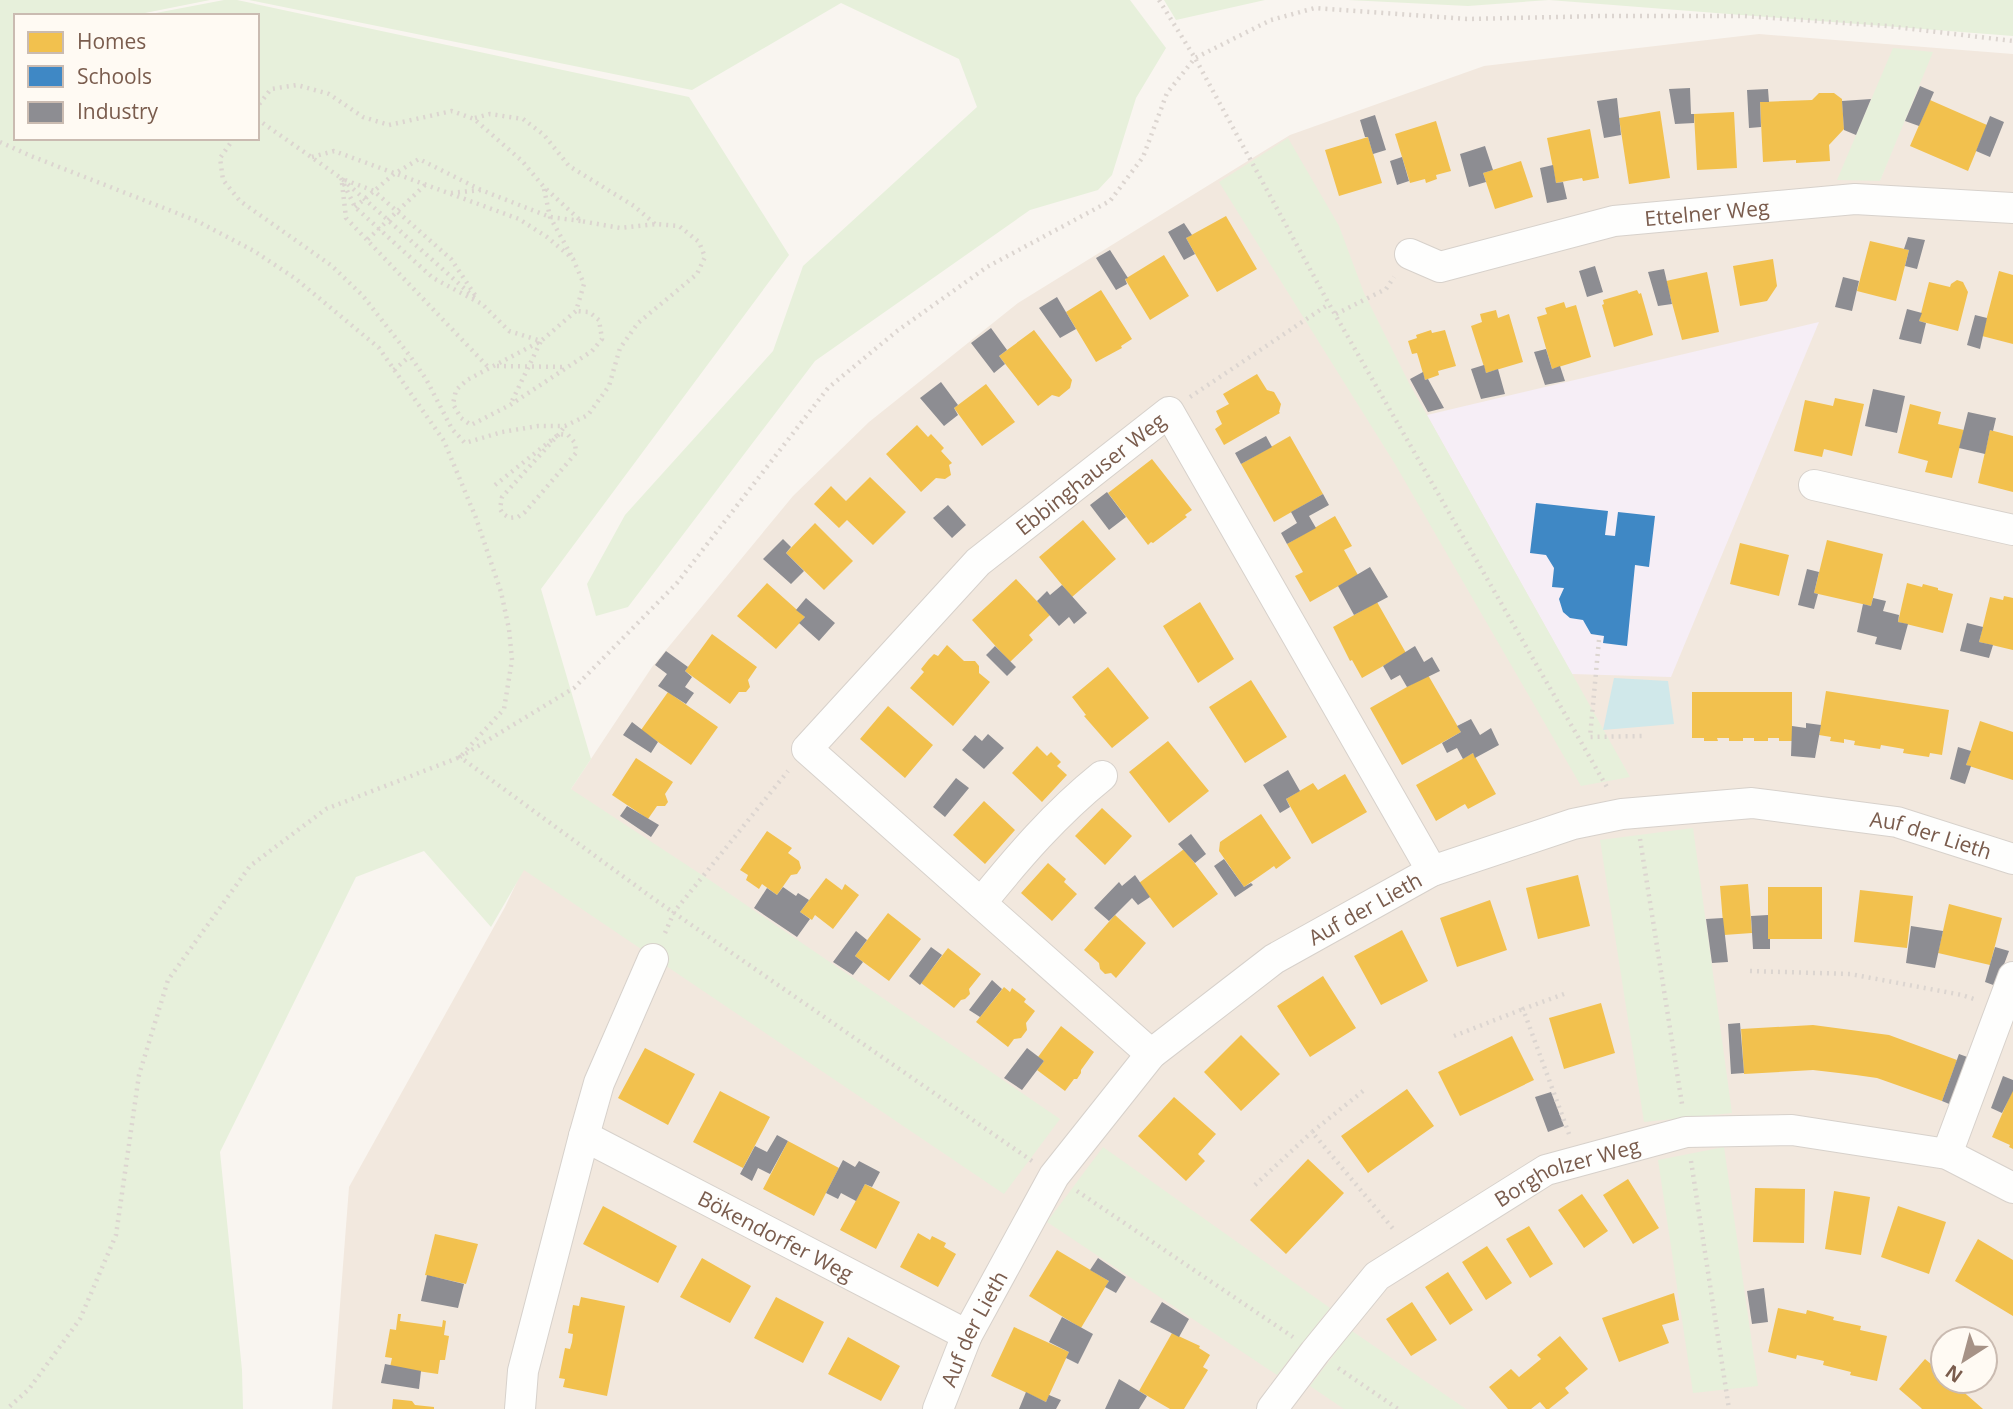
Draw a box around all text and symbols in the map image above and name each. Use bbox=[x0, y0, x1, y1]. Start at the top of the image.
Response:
legend bbox=[14, 14, 259, 140]
text: Homes bbox=[77, 27, 146, 55]
text: Schools bbox=[77, 62, 152, 90]
text: Industry bbox=[77, 97, 159, 125]
street label: Ettelner Weg bbox=[1643, 193, 1771, 232]
street label: Ebbinghauser Weg bbox=[1010, 406, 1171, 541]
street label: Auf der Lieth bbox=[1868, 805, 1995, 865]
street label: Auf der Lieth bbox=[1303, 866, 1427, 951]
street label: Borgholzer Weg bbox=[1489, 1131, 1643, 1213]
street label: Bökendorfer Weg bbox=[693, 1184, 858, 1288]
street label: Auf der Lieth bbox=[934, 1266, 1014, 1391]
north arrow bbox=[1929, 1325, 1999, 1395]
text: N bbox=[1940, 1359, 1968, 1389]

